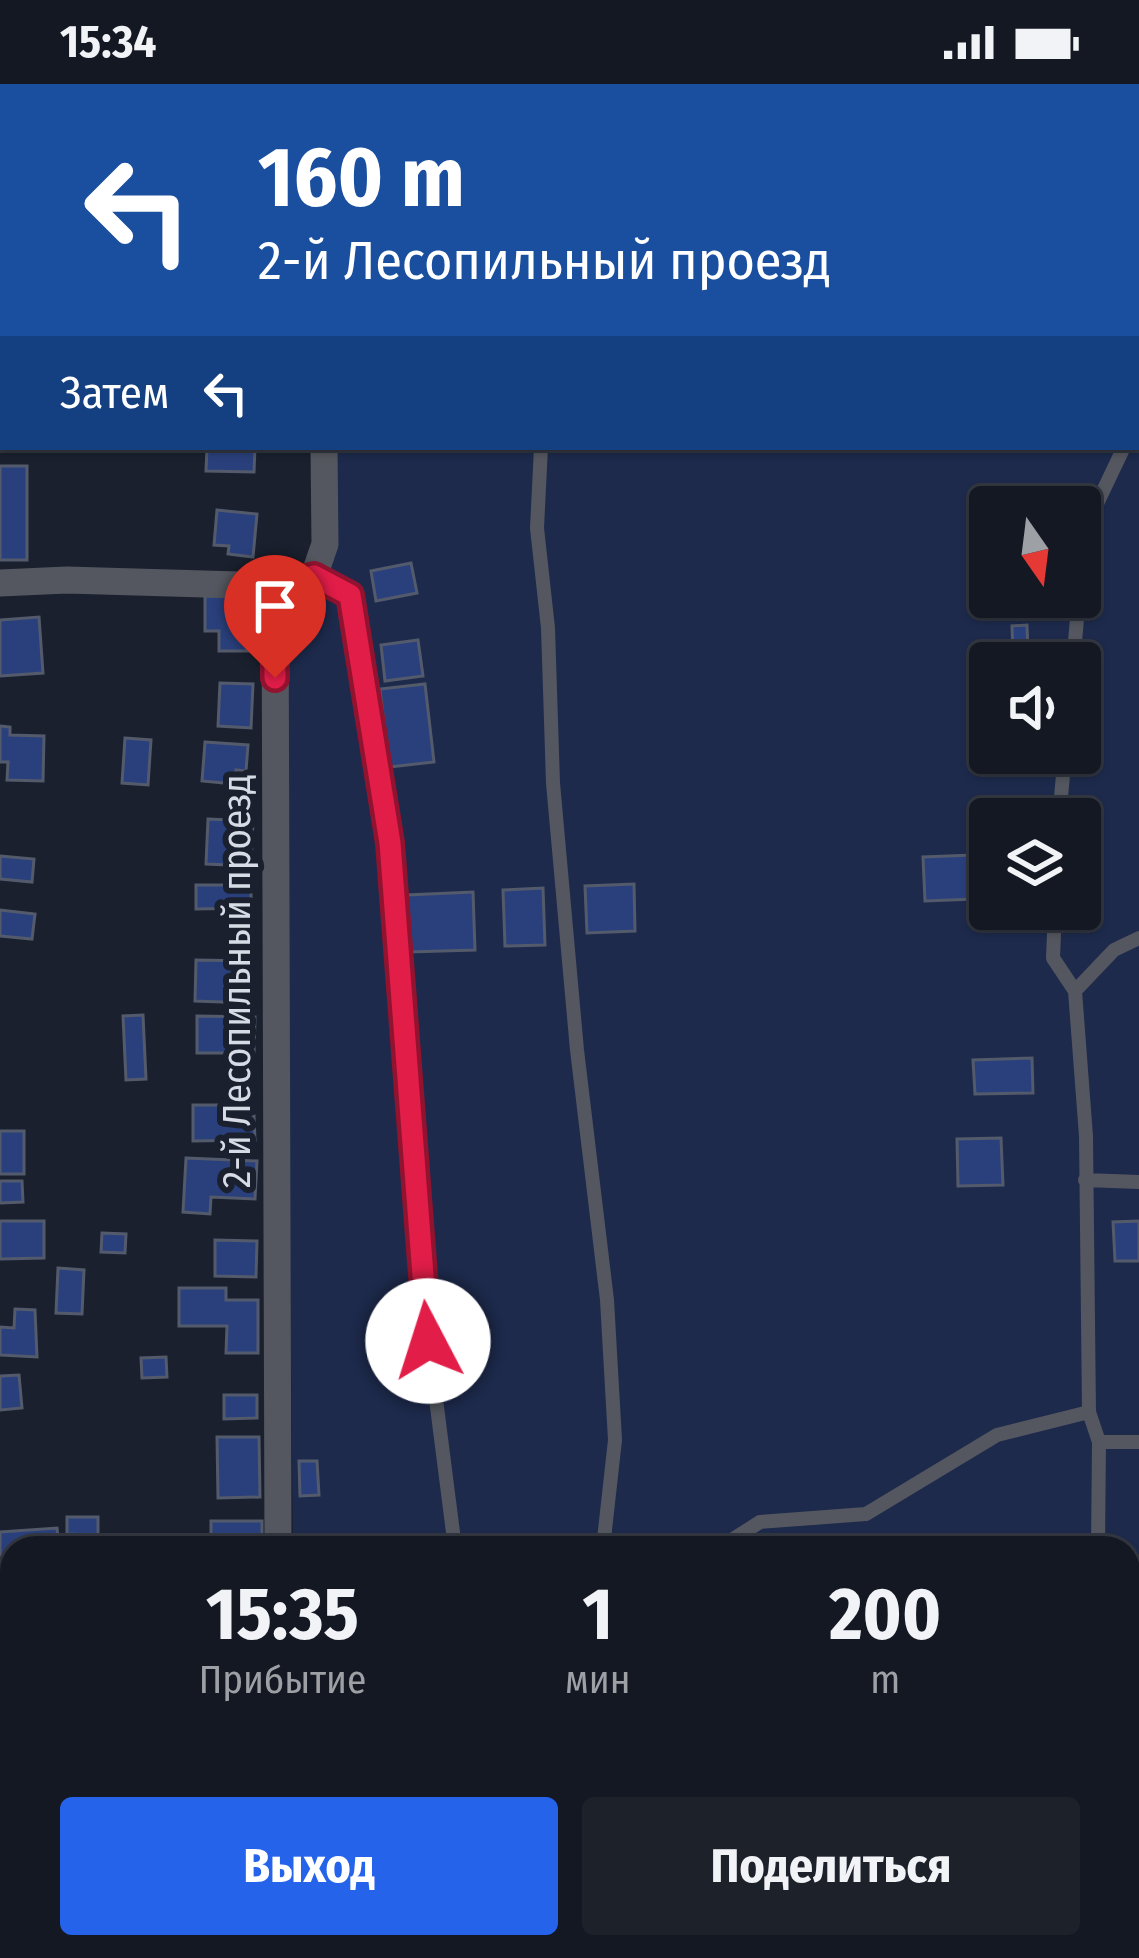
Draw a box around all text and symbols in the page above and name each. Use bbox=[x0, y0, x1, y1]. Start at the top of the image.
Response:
text: 15:34 bbox=[60, 15, 156, 69]
text: 160 m bbox=[258, 127, 465, 228]
icon: left bbox=[60, 132, 216, 288]
text: 2-й Лесопильный проезд bbox=[258, 229, 831, 293]
icon: left bbox=[193, 360, 259, 426]
text: Затем bbox=[60, 366, 169, 420]
north arrow bbox=[969, 486, 1101, 618]
map controls bbox=[969, 486, 1101, 930]
pin bbox=[224, 555, 326, 678]
icon: arrive bbox=[242, 573, 308, 639]
button: sound bbox=[969, 642, 1101, 774]
street label: 2-й Лесопильный проезд bbox=[214, 774, 260, 1188]
button: layers bbox=[969, 798, 1101, 930]
position arrow bbox=[365, 1278, 491, 1404]
text: 15:35 bbox=[206, 1572, 359, 1658]
text: 1 bbox=[582, 1572, 613, 1658]
text: 200 bbox=[829, 1572, 941, 1658]
text: Прибытие bbox=[199, 1657, 366, 1703]
text: мин bbox=[565, 1657, 630, 1703]
text: m bbox=[870, 1657, 900, 1703]
button: Выход bbox=[60, 1797, 558, 1935]
button: Поделиться bbox=[582, 1797, 1080, 1935]

